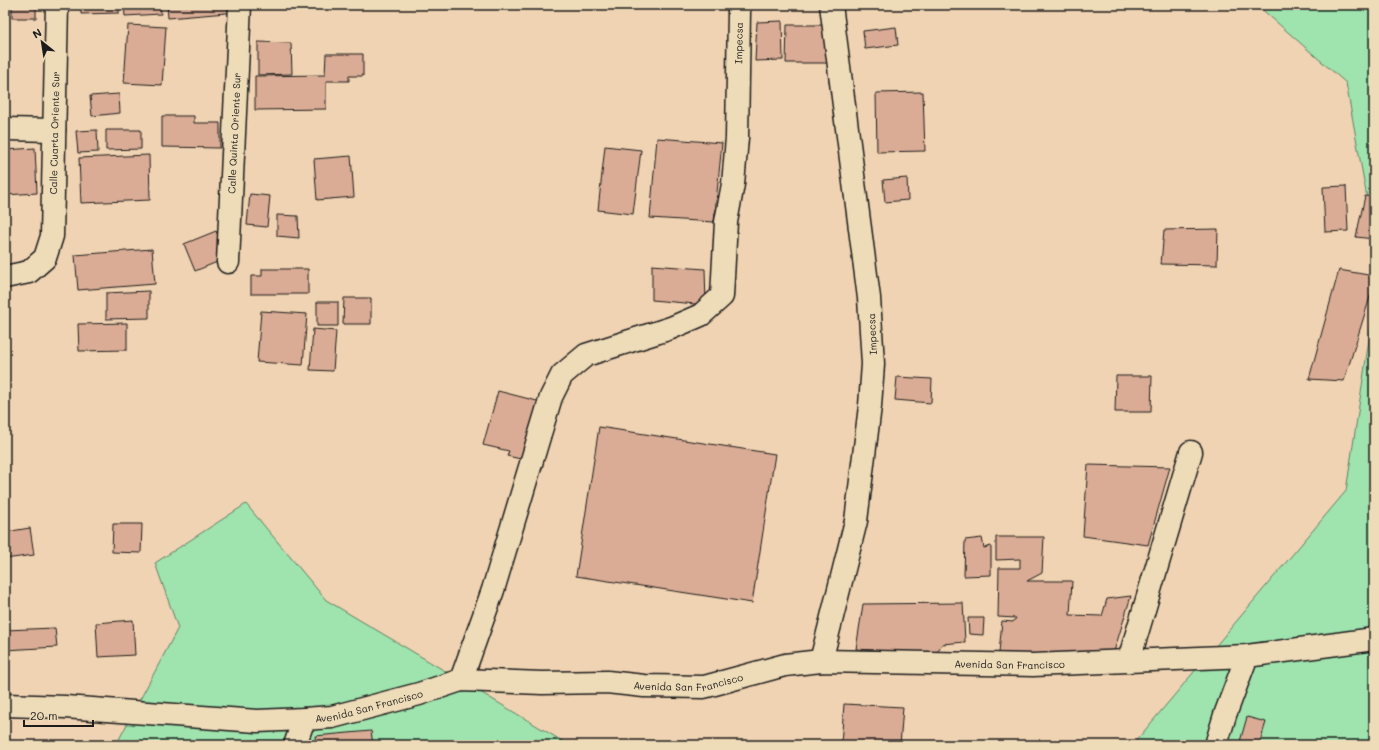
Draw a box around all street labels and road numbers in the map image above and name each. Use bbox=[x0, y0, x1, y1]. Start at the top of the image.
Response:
street label: Impecsa bbox=[731, 22, 746, 64]
street label: Calle Cuarta Oriente Sur bbox=[46, 71, 63, 195]
street label: Calle Quinta Oriente Sur bbox=[224, 72, 244, 194]
street label: Impecsa bbox=[864, 313, 880, 355]
street label: Avenida San Francisco bbox=[954, 657, 1065, 672]
street label: Avenida San Francisco bbox=[633, 670, 745, 694]
street label: Avenida San Francisco bbox=[315, 686, 425, 725]

